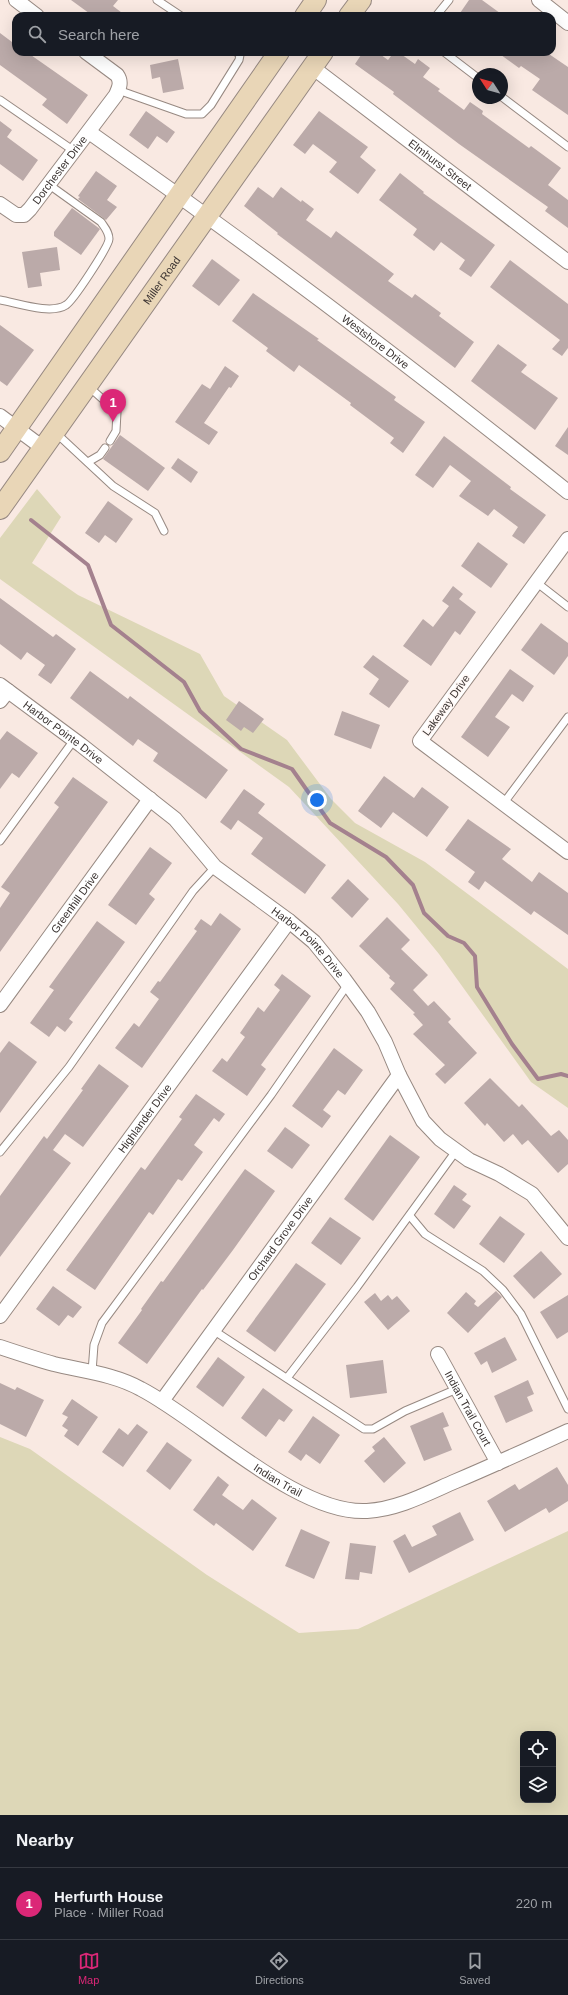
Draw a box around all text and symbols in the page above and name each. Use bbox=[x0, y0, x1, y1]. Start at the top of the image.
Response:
search box bbox=[12, 12, 556, 56]
icon: search bbox=[26, 23, 48, 45]
text: Search here bbox=[58, 26, 140, 43]
north arrow bbox=[472, 68, 508, 104]
street label: Dorchester Drive bbox=[30, 133, 89, 206]
street label: Elmhurst Street bbox=[406, 137, 474, 192]
street label: Miller Road bbox=[141, 254, 183, 307]
street label: Westshore Drive bbox=[340, 312, 411, 371]
pin: 1 bbox=[100, 389, 126, 422]
street label: Lakeway Drive bbox=[420, 672, 472, 738]
street label: Harbor Pointe Drive bbox=[21, 698, 106, 766]
your location bbox=[307, 790, 327, 810]
street label: Greenhill Drive bbox=[48, 869, 101, 935]
street label: Harbor Pointe Drive bbox=[269, 904, 346, 980]
street label: Highlander Drive bbox=[116, 1082, 174, 1155]
street label: Orchard Grove Drive bbox=[245, 1194, 315, 1283]
street label: Indian Trail Court bbox=[442, 1369, 493, 1448]
street label: Indian Trail bbox=[252, 1461, 304, 1499]
map controls bbox=[520, 1731, 556, 1803]
button: locate bbox=[520, 1731, 556, 1767]
button: layers bbox=[520, 1767, 556, 1803]
text: Nearby bbox=[16, 1831, 74, 1850]
text: Herfurth House bbox=[54, 1888, 163, 1905]
text: 1 bbox=[25, 1896, 33, 1911]
text: 220 m bbox=[516, 1896, 552, 1911]
text: Place · Miller Road bbox=[54, 1905, 164, 1920]
tab: Map bbox=[78, 1950, 100, 1986]
tab: Directions bbox=[255, 1950, 304, 1986]
tab: Saved bbox=[459, 1950, 490, 1986]

